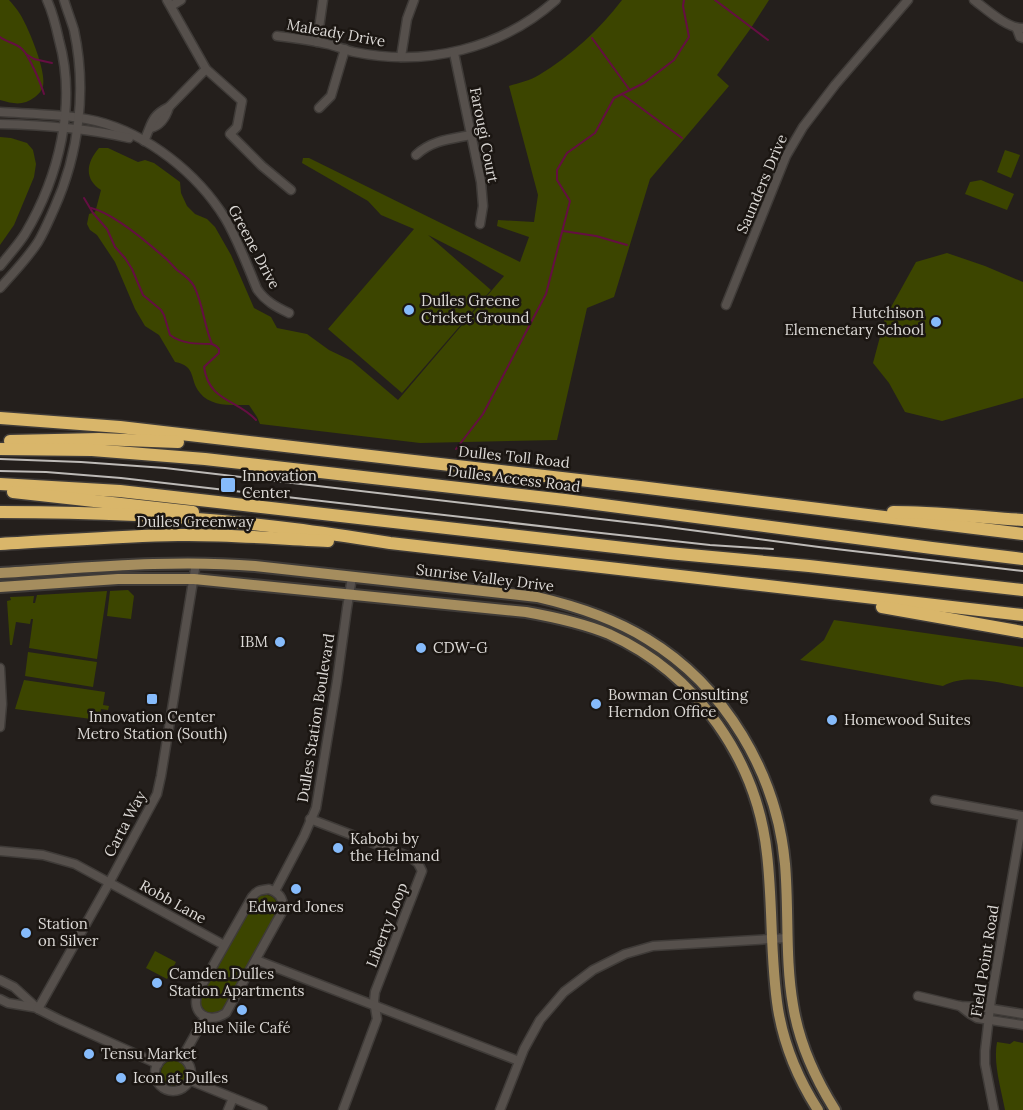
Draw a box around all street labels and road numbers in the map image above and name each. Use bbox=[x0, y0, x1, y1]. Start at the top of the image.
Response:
street label: Maleady Drive bbox=[285, 14, 387, 51]
street label: Farougi Court bbox=[466, 86, 503, 184]
street label: Saunders Drive bbox=[732, 131, 791, 236]
street label: Greene Drive bbox=[224, 201, 285, 292]
street label: Dulles Toll Road bbox=[457, 441, 571, 472]
street label: Dulles Access Road bbox=[447, 461, 581, 496]
street label: Dulles Greenway bbox=[136, 512, 254, 531]
street label: Sunrise Valley Drive bbox=[415, 560, 555, 595]
street label: Dulles Station Boulevard bbox=[293, 632, 338, 804]
street label: Carta Way bbox=[99, 787, 150, 860]
street label: Robb Lane bbox=[137, 875, 210, 928]
street label: Liberty Loop bbox=[362, 880, 411, 970]
street label: Field Point Road bbox=[966, 904, 1003, 1018]

